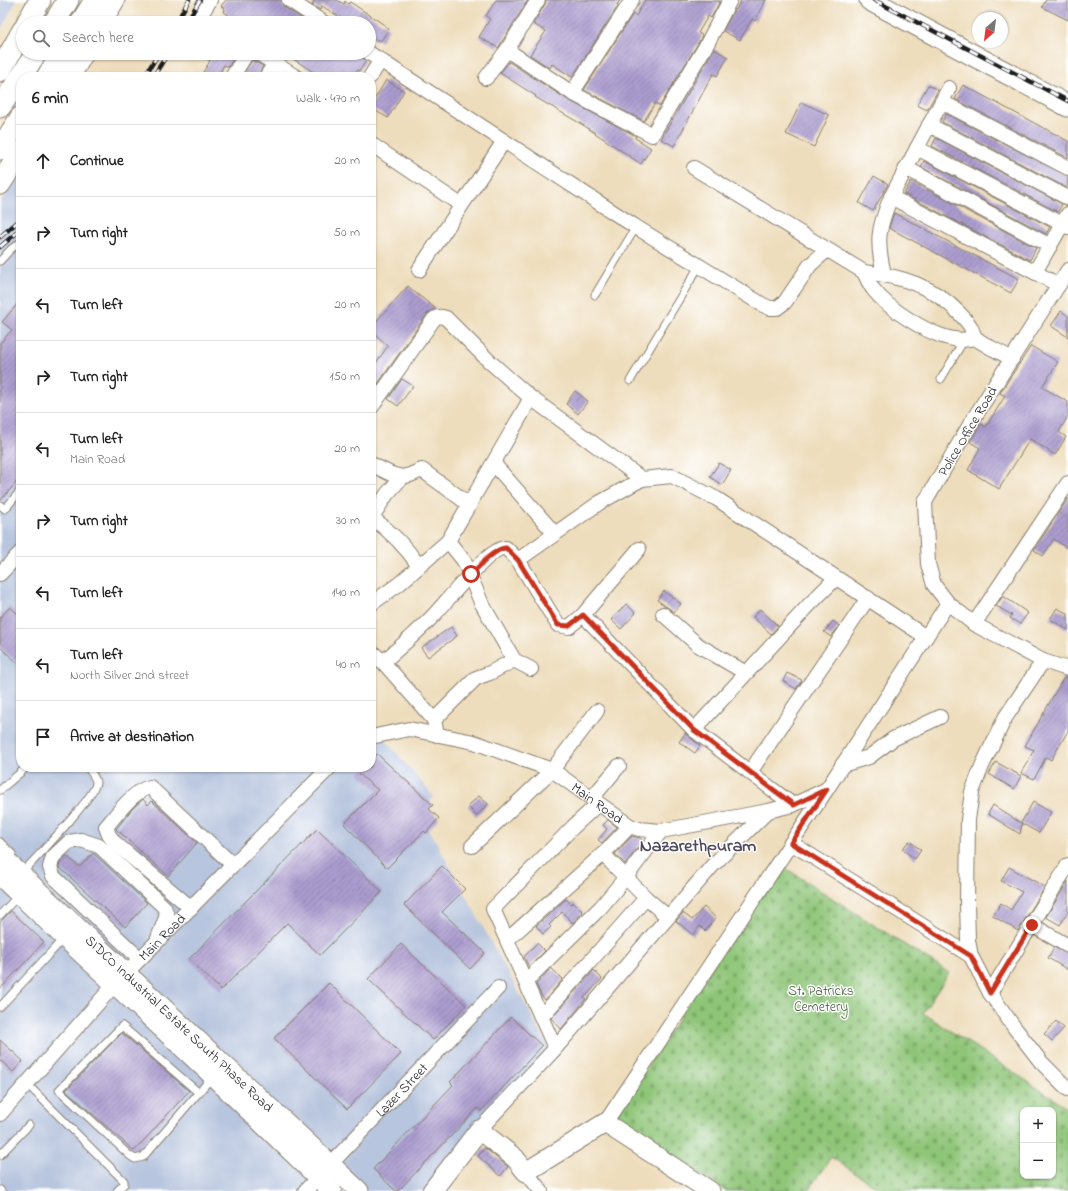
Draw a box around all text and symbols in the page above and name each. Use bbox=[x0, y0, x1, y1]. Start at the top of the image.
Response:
north arrow bbox=[972, 12, 1008, 48]
search box bbox=[16, 16, 376, 60]
icon: search bbox=[30, 27, 52, 49]
text: Search here bbox=[62, 27, 134, 49]
text: 6 min bbox=[32, 86, 68, 111]
text: Walk · 470 m bbox=[296, 89, 360, 108]
icon: ahead bbox=[32, 150, 54, 172]
text: Continue bbox=[70, 150, 124, 172]
text: 20 m bbox=[335, 151, 360, 170]
icon: right bbox=[32, 222, 54, 244]
text: Turn right bbox=[70, 222, 128, 244]
text: 50 m bbox=[334, 223, 360, 242]
icon: left bbox=[32, 294, 54, 316]
text: Turn left bbox=[70, 294, 123, 316]
text: 20 m bbox=[335, 295, 360, 314]
icon: right bbox=[32, 366, 54, 388]
text: Turn right bbox=[70, 366, 128, 388]
text: 150 m bbox=[329, 367, 360, 386]
street label: Police Office Road bbox=[933, 383, 1003, 481]
text: Turn left bbox=[70, 428, 123, 450]
icon: left bbox=[32, 438, 54, 460]
text: 20 m bbox=[335, 439, 360, 458]
text: Main Road bbox=[70, 450, 125, 469]
icon: right bbox=[32, 510, 54, 532]
text: Turn right bbox=[70, 510, 128, 532]
text: 30 m bbox=[336, 511, 360, 530]
route start bbox=[462, 565, 480, 583]
icon: left bbox=[32, 582, 54, 604]
text: Turn left bbox=[70, 582, 123, 604]
text: 140 m bbox=[332, 583, 360, 602]
text: Turn left bbox=[70, 644, 123, 666]
icon: left bbox=[32, 654, 54, 676]
text: 40 m bbox=[336, 655, 360, 674]
text: North Silver 2nd street bbox=[70, 666, 189, 685]
icon: arrive bbox=[32, 726, 54, 748]
text: Arrive at destination bbox=[70, 726, 194, 748]
street label: Main Road bbox=[566, 778, 627, 830]
district label: Nazarethpuram bbox=[640, 834, 756, 860]
street label: Main Road bbox=[134, 909, 191, 966]
route end bbox=[1023, 916, 1041, 934]
street label: SIDCO Industrial Estate South Phase Road bbox=[80, 931, 278, 1118]
park label: St. Patricks Cemetery bbox=[788, 981, 854, 1019]
street label: Lazer Street bbox=[371, 1058, 434, 1122]
map controls bbox=[1020, 1107, 1056, 1179]
button: + bbox=[1020, 1107, 1056, 1143]
button: − bbox=[1020, 1143, 1056, 1179]

